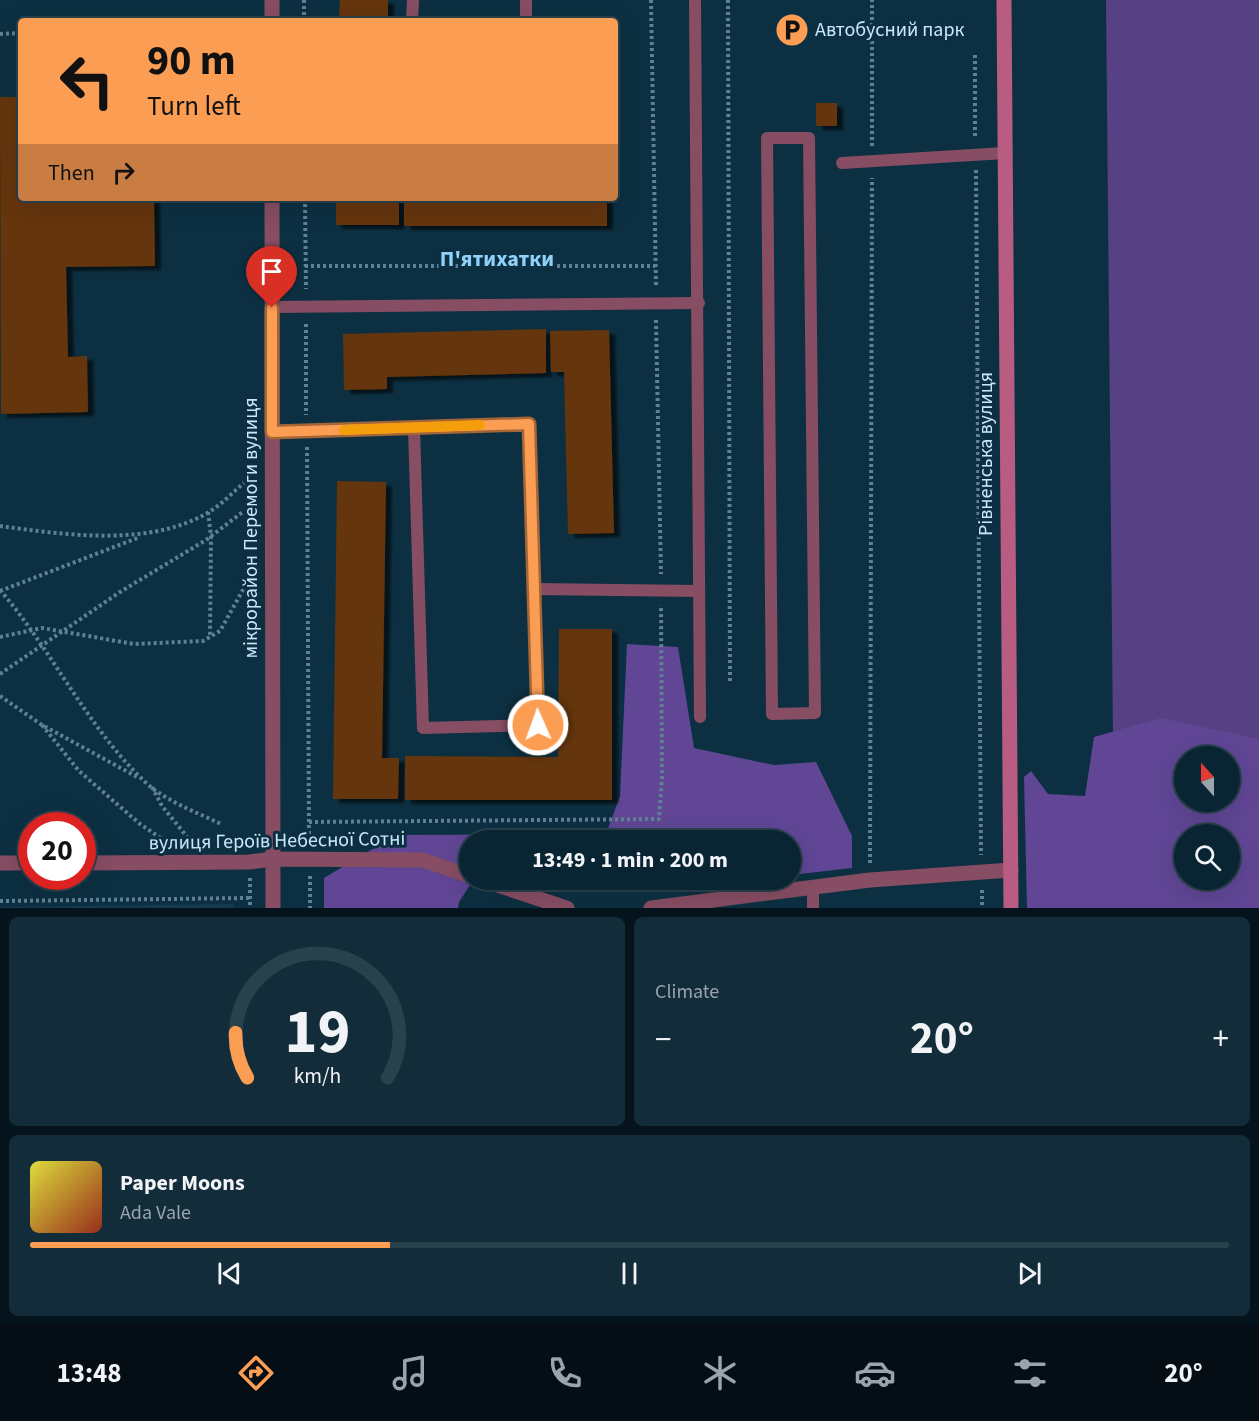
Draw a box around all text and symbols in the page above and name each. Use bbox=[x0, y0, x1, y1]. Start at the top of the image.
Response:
parking icon: Автобусний парк bbox=[774, 12, 810, 48]
place label: Автобусний парк bbox=[815, 16, 965, 44]
text: 90 m bbox=[147, 31, 236, 91]
icon: left bbox=[48, 42, 126, 120]
text: Turn left bbox=[147, 87, 241, 126]
icon: right bbox=[107, 156, 140, 189]
text: Then bbox=[48, 157, 95, 189]
district label: П'ятихатки bbox=[440, 243, 554, 275]
pin bbox=[246, 246, 297, 308]
icon: arrive bbox=[255, 255, 288, 288]
street label: Рівненська вулиця bbox=[972, 372, 1000, 536]
street label: мікрорайон Перемоги вулиця bbox=[237, 397, 265, 659]
position arrow bbox=[506, 693, 570, 757]
north arrow bbox=[1174, 746, 1240, 812]
map controls bbox=[1174, 746, 1240, 890]
speed limit sign: 20 bbox=[18, 812, 96, 890]
button: search bbox=[1174, 824, 1240, 890]
street label: вулиця Героїв Небесної Сотні bbox=[148, 825, 406, 857]
text: 13:49 · 1 min · 200 m bbox=[532, 844, 728, 876]
text: Climate bbox=[655, 978, 719, 1006]
text: 19 bbox=[284, 988, 350, 1077]
text: 20° bbox=[910, 1007, 974, 1071]
text: − bbox=[655, 1016, 671, 1063]
text: + bbox=[1213, 1016, 1229, 1063]
text: km/h bbox=[293, 1062, 341, 1093]
text: Paper Moons bbox=[120, 1167, 245, 1199]
text: Ada Vale bbox=[120, 1199, 191, 1227]
icon: previous bbox=[213, 1257, 246, 1290]
icon: pause bbox=[613, 1257, 646, 1290]
icon: next bbox=[1013, 1257, 1046, 1290]
icon: directions bbox=[235, 1352, 277, 1394]
icon: music bbox=[389, 1352, 431, 1394]
icon: phone bbox=[544, 1352, 586, 1394]
icon: climate bbox=[699, 1352, 741, 1394]
icon: car bbox=[854, 1352, 896, 1394]
icon: filters bbox=[1009, 1352, 1051, 1394]
text: 13:48 bbox=[56, 1354, 122, 1393]
text: 20° bbox=[1164, 1354, 1203, 1393]

